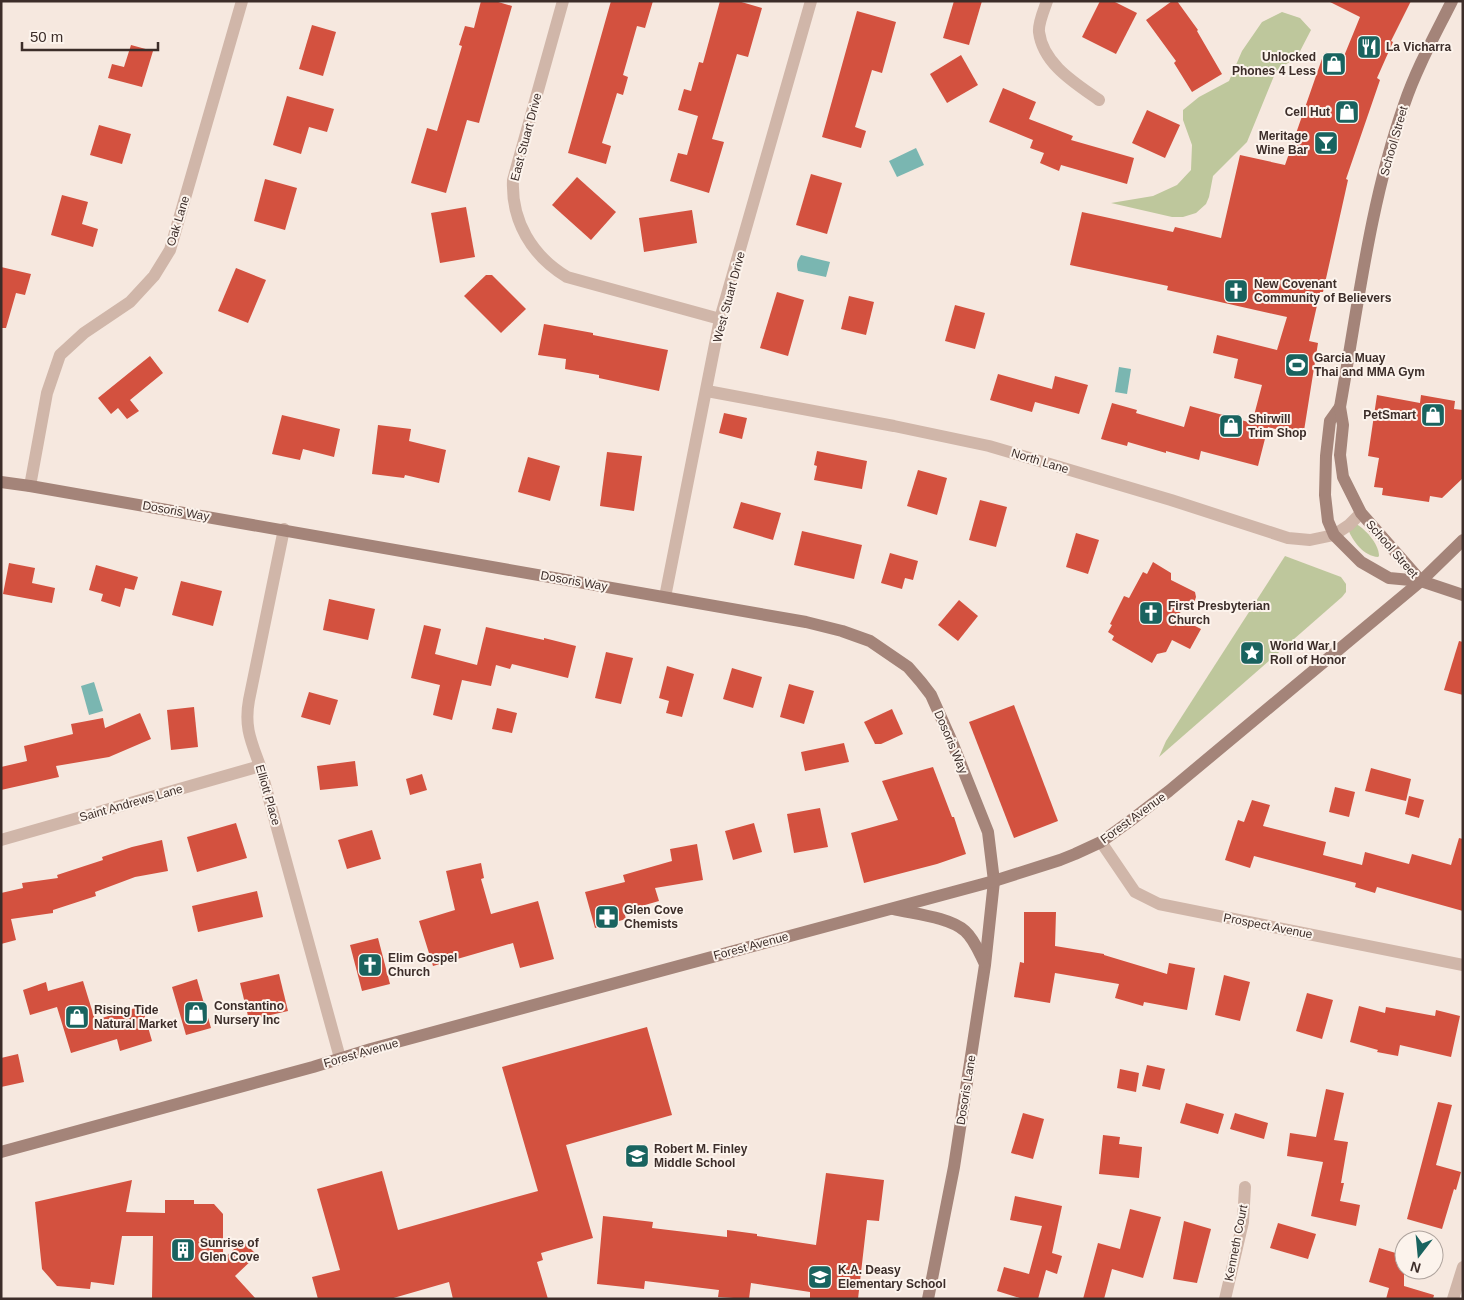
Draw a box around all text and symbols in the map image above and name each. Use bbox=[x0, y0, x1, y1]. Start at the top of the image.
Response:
scale bar bbox=[22, 20, 159, 52]
text: 50 m bbox=[30, 28, 63, 45]
restaurant icon: La Vicharra bbox=[1356, 34, 1382, 60]
place label: La Vicharra bbox=[1386, 40, 1451, 54]
place label: Unlocked Phones 4 Less bbox=[1232, 50, 1316, 78]
shop icon: Unlocked Phones 4 Less bbox=[1321, 51, 1347, 77]
street label: East Stuart Drive bbox=[508, 91, 545, 183]
shop icon: Cell Hut bbox=[1334, 99, 1360, 125]
street label: School Street bbox=[1377, 104, 1411, 178]
place label: Cell Hut bbox=[1285, 105, 1330, 119]
place label: Meritage Wine Bar bbox=[1256, 129, 1308, 157]
bar icon: Meritage Wine Bar bbox=[1313, 130, 1339, 156]
street label: Oak Lane bbox=[164, 194, 192, 248]
street label: West Stuart Drive bbox=[710, 250, 748, 344]
place label: New Covenant Community of Believers bbox=[1254, 277, 1392, 305]
church icon: New Covenant Community of Believers bbox=[1223, 278, 1249, 304]
place label: Garcia Muay Thai and MMA Gym bbox=[1314, 351, 1425, 379]
sports icon: Garcia Muay Thai and MMA Gym bbox=[1284, 352, 1310, 378]
shop icon: PetSmart bbox=[1420, 402, 1446, 428]
place label: PetSmart bbox=[1363, 408, 1416, 422]
place label: Shirwill Trim Shop bbox=[1248, 412, 1307, 440]
shop icon: Shirwill Trim Shop bbox=[1218, 413, 1244, 439]
street label: North Lane bbox=[1010, 446, 1071, 476]
street label: Dosoris Way bbox=[142, 498, 210, 524]
street label: School Street bbox=[1363, 517, 1421, 581]
street label: Dosoris Way bbox=[540, 568, 608, 594]
place label: First Presbyterian Church bbox=[1168, 599, 1270, 627]
church icon: First Presbyterian Church bbox=[1138, 600, 1164, 626]
place label: World War I Roll of Honor bbox=[1270, 639, 1346, 667]
place icon: World War I Roll of Honor bbox=[1239, 640, 1265, 666]
street label: Dosoris Way bbox=[931, 708, 971, 776]
street label: Elliott Place bbox=[253, 763, 283, 827]
street label: Saint Andrews Lane bbox=[78, 781, 185, 824]
street label: Forest Avenue bbox=[1098, 789, 1169, 846]
place label: Glen Cove Chemists bbox=[624, 903, 684, 931]
pharmacy icon: Glen Cove Chemists bbox=[594, 904, 620, 930]
street label: Prospect Avenue bbox=[1222, 910, 1314, 942]
street label: Forest Avenue bbox=[712, 929, 790, 963]
place label: Elim Gospel Church bbox=[388, 951, 457, 979]
church icon: Elim Gospel Church bbox=[357, 952, 383, 978]
place label: Constantino Nursery Inc bbox=[214, 999, 284, 1027]
shop icon: Constantino Nursery Inc bbox=[183, 1000, 209, 1026]
place label: Rising Tide Natural Market bbox=[94, 1003, 177, 1031]
shop icon: Rising Tide Natural Market bbox=[64, 1004, 90, 1030]
street label: Forest Avenue bbox=[322, 1036, 400, 1070]
street label: Dosoris Lane bbox=[954, 1054, 978, 1126]
place label: Robert M. Finley Middle School bbox=[654, 1142, 748, 1170]
school or university icon: Robert M. Finley Middle School bbox=[624, 1143, 650, 1169]
street label: Kenneth Court bbox=[1222, 1203, 1250, 1282]
north arrow bbox=[1394, 1230, 1444, 1280]
place label: Sunrise of Glen Cove bbox=[200, 1236, 260, 1264]
building icon: Sunrise of Glen Cove bbox=[170, 1237, 196, 1263]
text: N bbox=[1408, 1258, 1422, 1277]
place label: K.A. Deasy Elementary School bbox=[838, 1263, 946, 1291]
school or university icon: K.A. Deasy Elementary School bbox=[807, 1264, 833, 1290]

